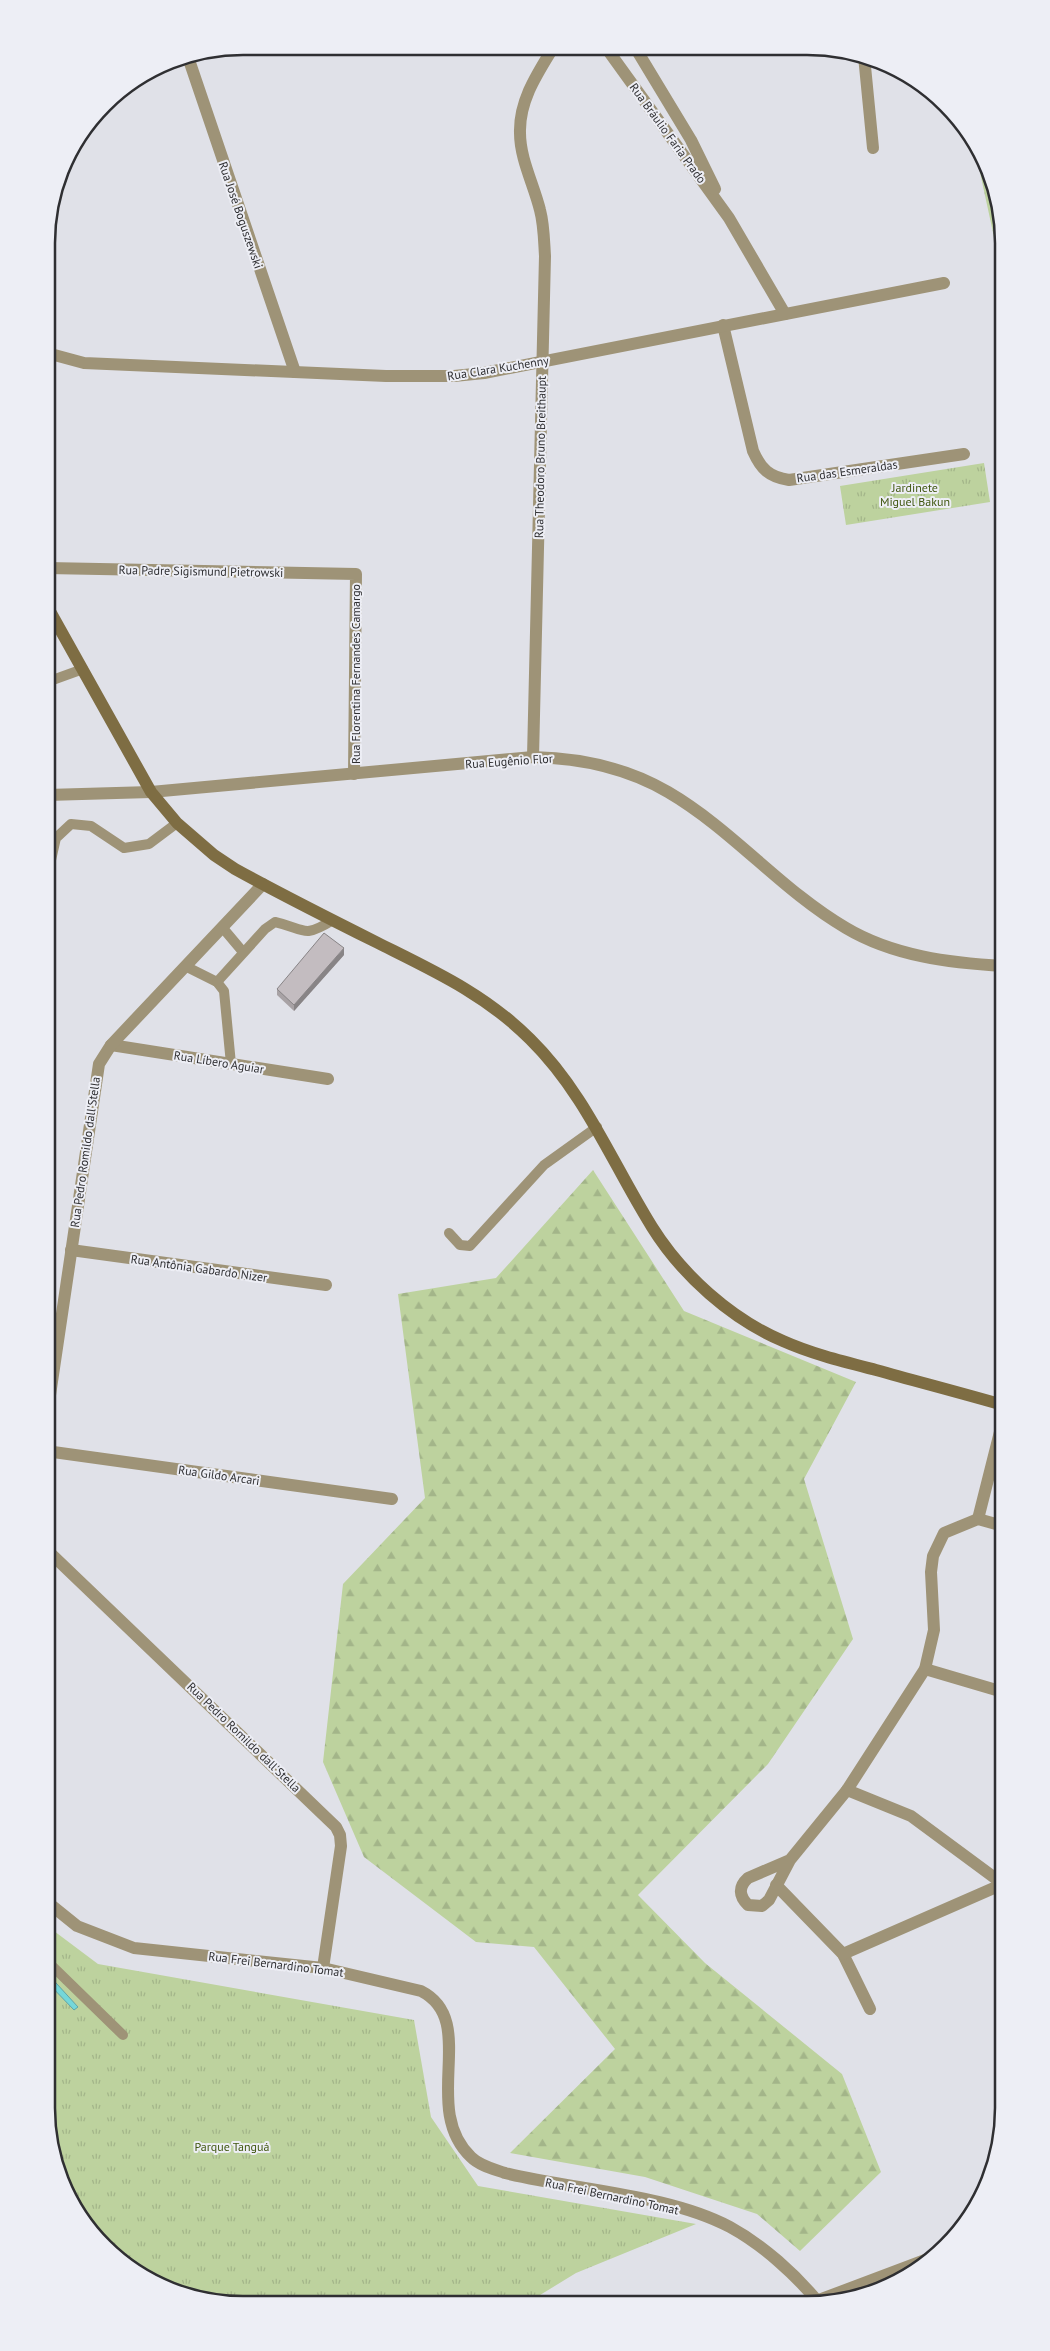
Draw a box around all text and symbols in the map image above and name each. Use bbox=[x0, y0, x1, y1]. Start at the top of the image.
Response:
street label: Rua Bráulio Faria Prado bbox=[627, 80, 709, 186]
street label: Rua José Boguszewski bbox=[216, 159, 266, 271]
street label: Rua Clara Kuchenny bbox=[446, 353, 550, 383]
street label: Rua Theodoro Bruno Breithaupt bbox=[531, 376, 549, 538]
street label: Rua das Esmeraldas bbox=[796, 457, 898, 485]
park label: Jardinete Miguel Bakun bbox=[880, 480, 950, 509]
street label: Rua Padre Sigismund Pietrowski bbox=[118, 562, 284, 580]
street label: Rua Florentina Fernandes Camargo bbox=[348, 584, 363, 764]
street label: Rua Eugênio Flor bbox=[465, 750, 553, 772]
street label: Rua Líbero Aguiar bbox=[173, 1047, 265, 1077]
street label: Rua Pedro Romildo dall'Stella bbox=[67, 1076, 103, 1228]
street label: Rua Antônia Gabardo Nizer bbox=[130, 1251, 268, 1285]
street label: Rua Gildo Arcari bbox=[177, 1462, 261, 1488]
street label: Rua Pedro Romildo dall'Stella bbox=[184, 1679, 304, 1795]
street label: Rua Frei Bernardino Tomat bbox=[208, 1948, 344, 1980]
park label: Parque Tanguá bbox=[195, 2139, 270, 2154]
street label: Rua Frei Bernardino Tomat bbox=[544, 2175, 680, 2217]

